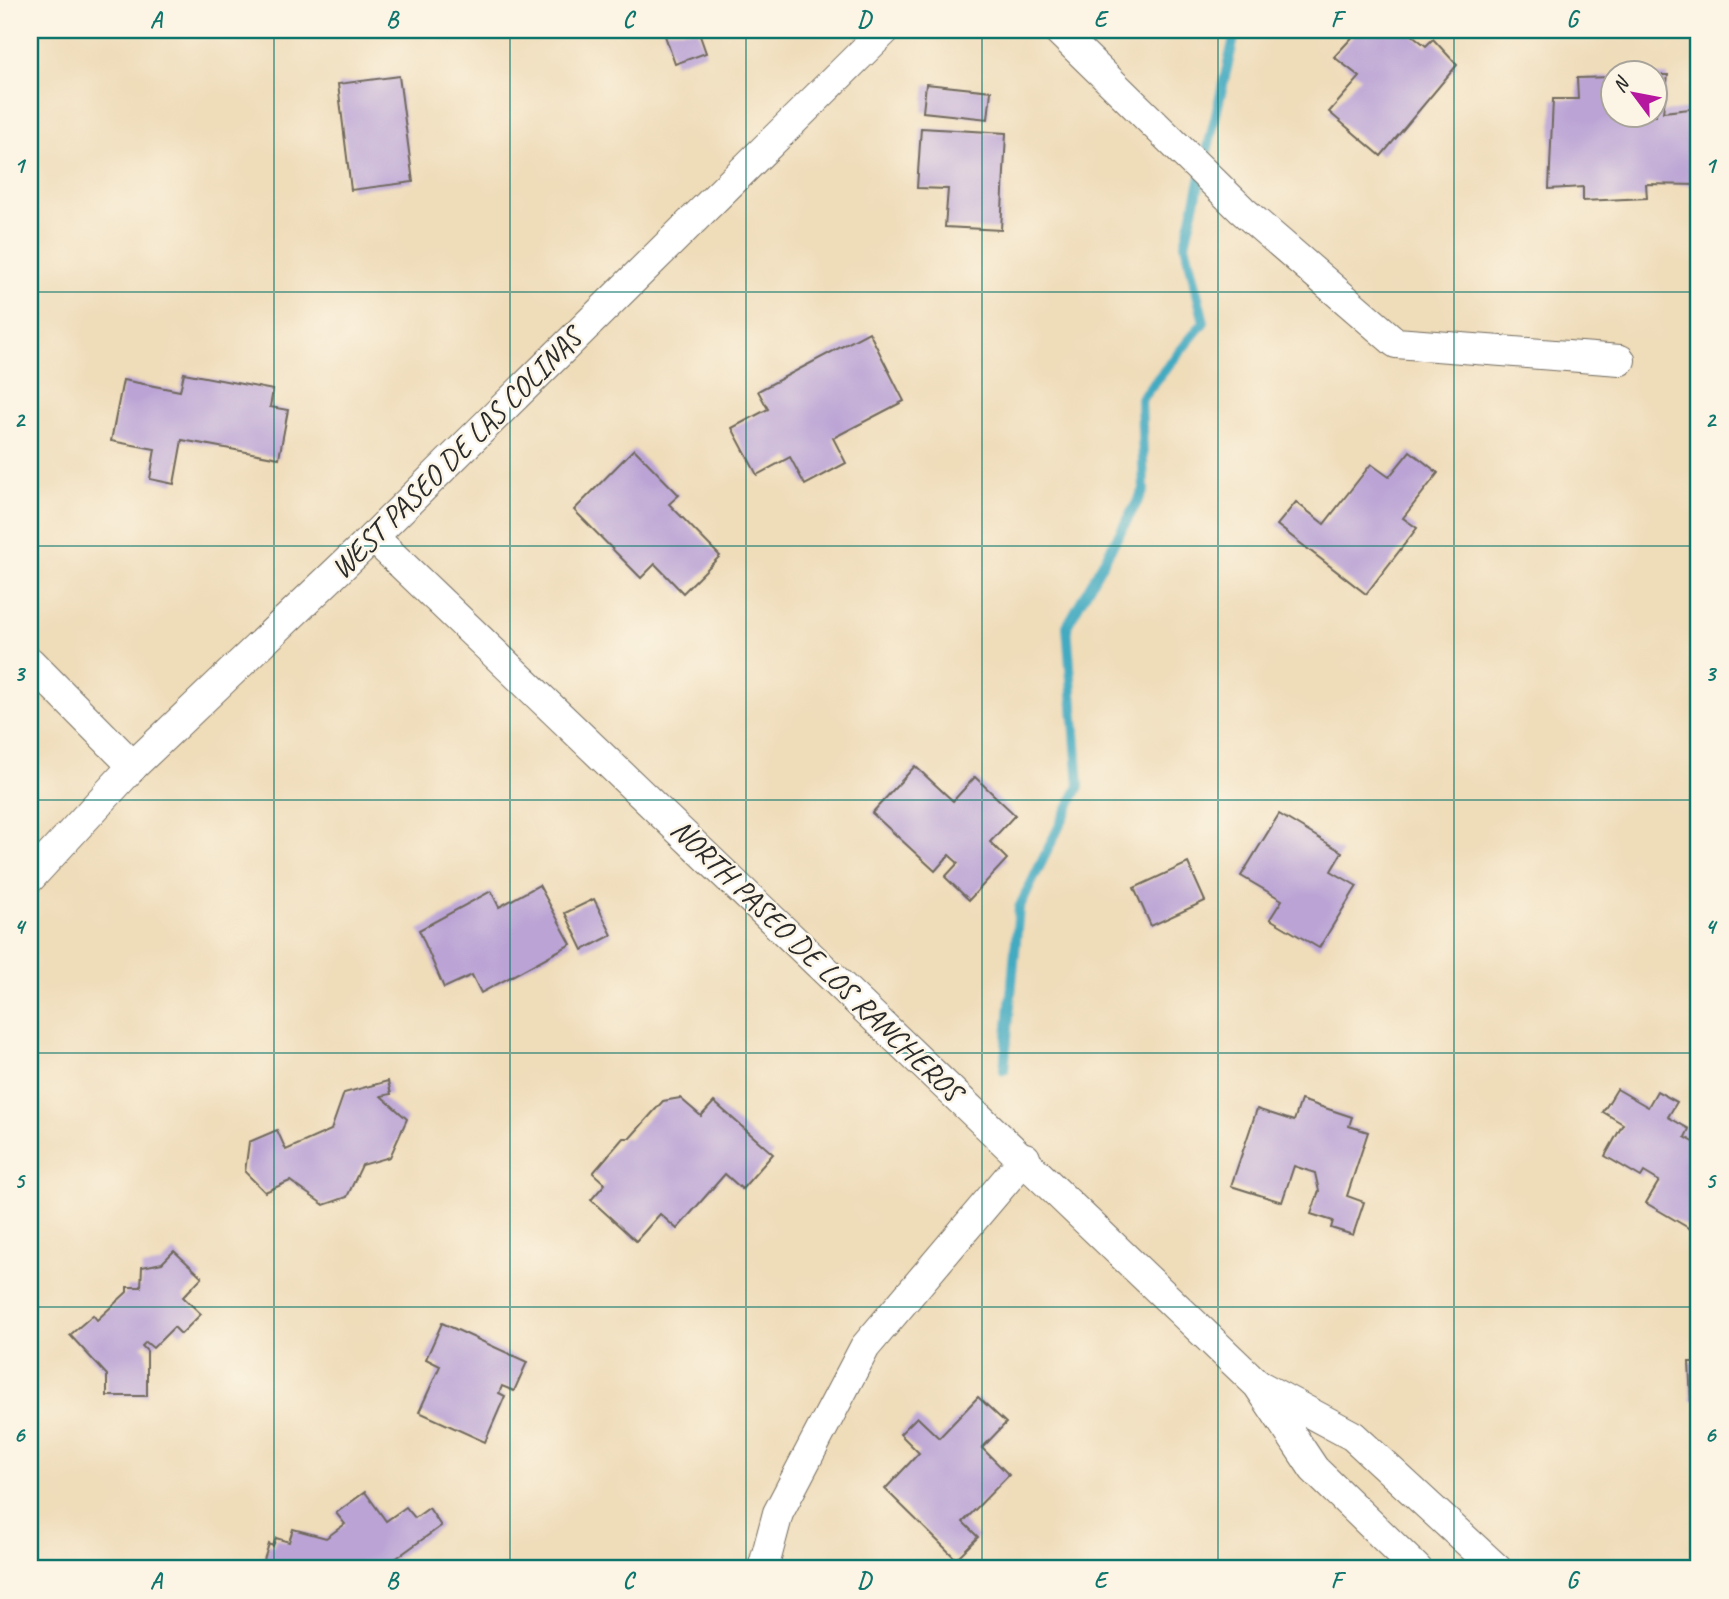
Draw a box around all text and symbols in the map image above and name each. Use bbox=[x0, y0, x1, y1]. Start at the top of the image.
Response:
text: A bbox=[150, 5, 164, 34]
text: B bbox=[386, 5, 400, 34]
text: C bbox=[623, 5, 637, 34]
text: D bbox=[857, 5, 873, 34]
text: E bbox=[1094, 5, 1110, 34]
text: F bbox=[1331, 5, 1347, 34]
text: G bbox=[1566, 5, 1581, 34]
north arrow bbox=[1600, 60, 1670, 130]
text: N bbox=[1607, 71, 1635, 97]
text: 1 bbox=[14, 151, 27, 180]
text: 1 bbox=[1705, 151, 1718, 180]
street label: WEST PASEO DE LAS COLINAS bbox=[322, 316, 593, 587]
text: 2 bbox=[14, 405, 27, 434]
text: 2 bbox=[1705, 405, 1718, 434]
text: 3 bbox=[14, 659, 27, 688]
text: 3 bbox=[1705, 659, 1718, 688]
street label: NORTH PASEO DE LOS RANCHEROS bbox=[663, 810, 974, 1113]
text: 4 bbox=[14, 912, 27, 941]
text: 4 bbox=[1705, 912, 1718, 941]
text: 5 bbox=[14, 1166, 26, 1195]
text: 5 bbox=[1705, 1166, 1717, 1195]
text: 6 bbox=[14, 1420, 27, 1449]
text: 6 bbox=[1705, 1420, 1718, 1449]
text: A bbox=[150, 1566, 164, 1595]
text: B bbox=[386, 1566, 400, 1595]
text: C bbox=[623, 1566, 637, 1595]
text: D bbox=[857, 1566, 873, 1595]
text: E bbox=[1094, 1566, 1110, 1595]
text: F bbox=[1331, 1566, 1347, 1595]
text: G bbox=[1566, 1566, 1581, 1595]

